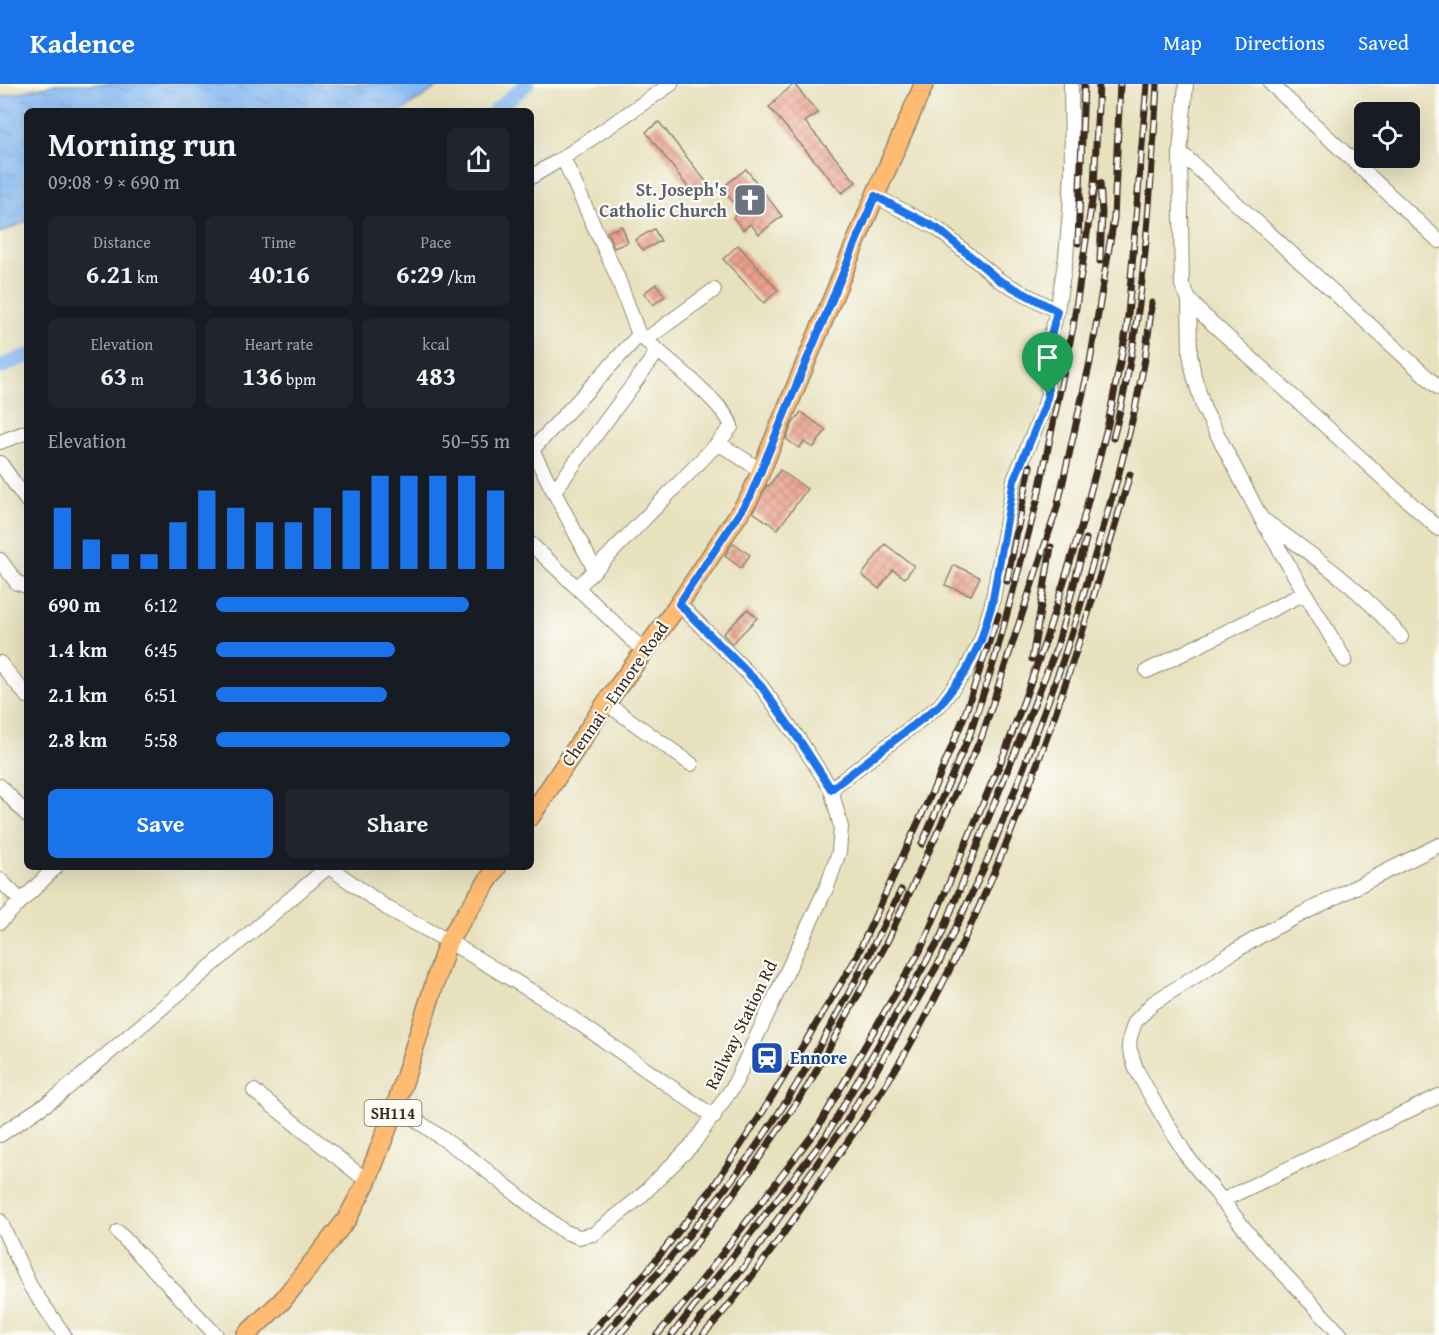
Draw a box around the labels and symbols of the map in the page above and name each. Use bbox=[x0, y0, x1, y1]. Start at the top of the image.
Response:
place label: St. Joseph's Catholic Church bbox=[599, 176, 727, 224]
church icon: St. Joseph's Catholic Church bbox=[732, 182, 768, 218]
pin bbox=[1022, 332, 1073, 394]
street label: Chennai - Ennore Road bbox=[554, 615, 675, 772]
street label: Railway Station Rd bbox=[697, 955, 784, 1094]
station icon: Ennore bbox=[749, 1040, 785, 1076]
place label: Ennore bbox=[790, 1044, 847, 1071]
road number: SH114 bbox=[364, 1100, 422, 1126]

